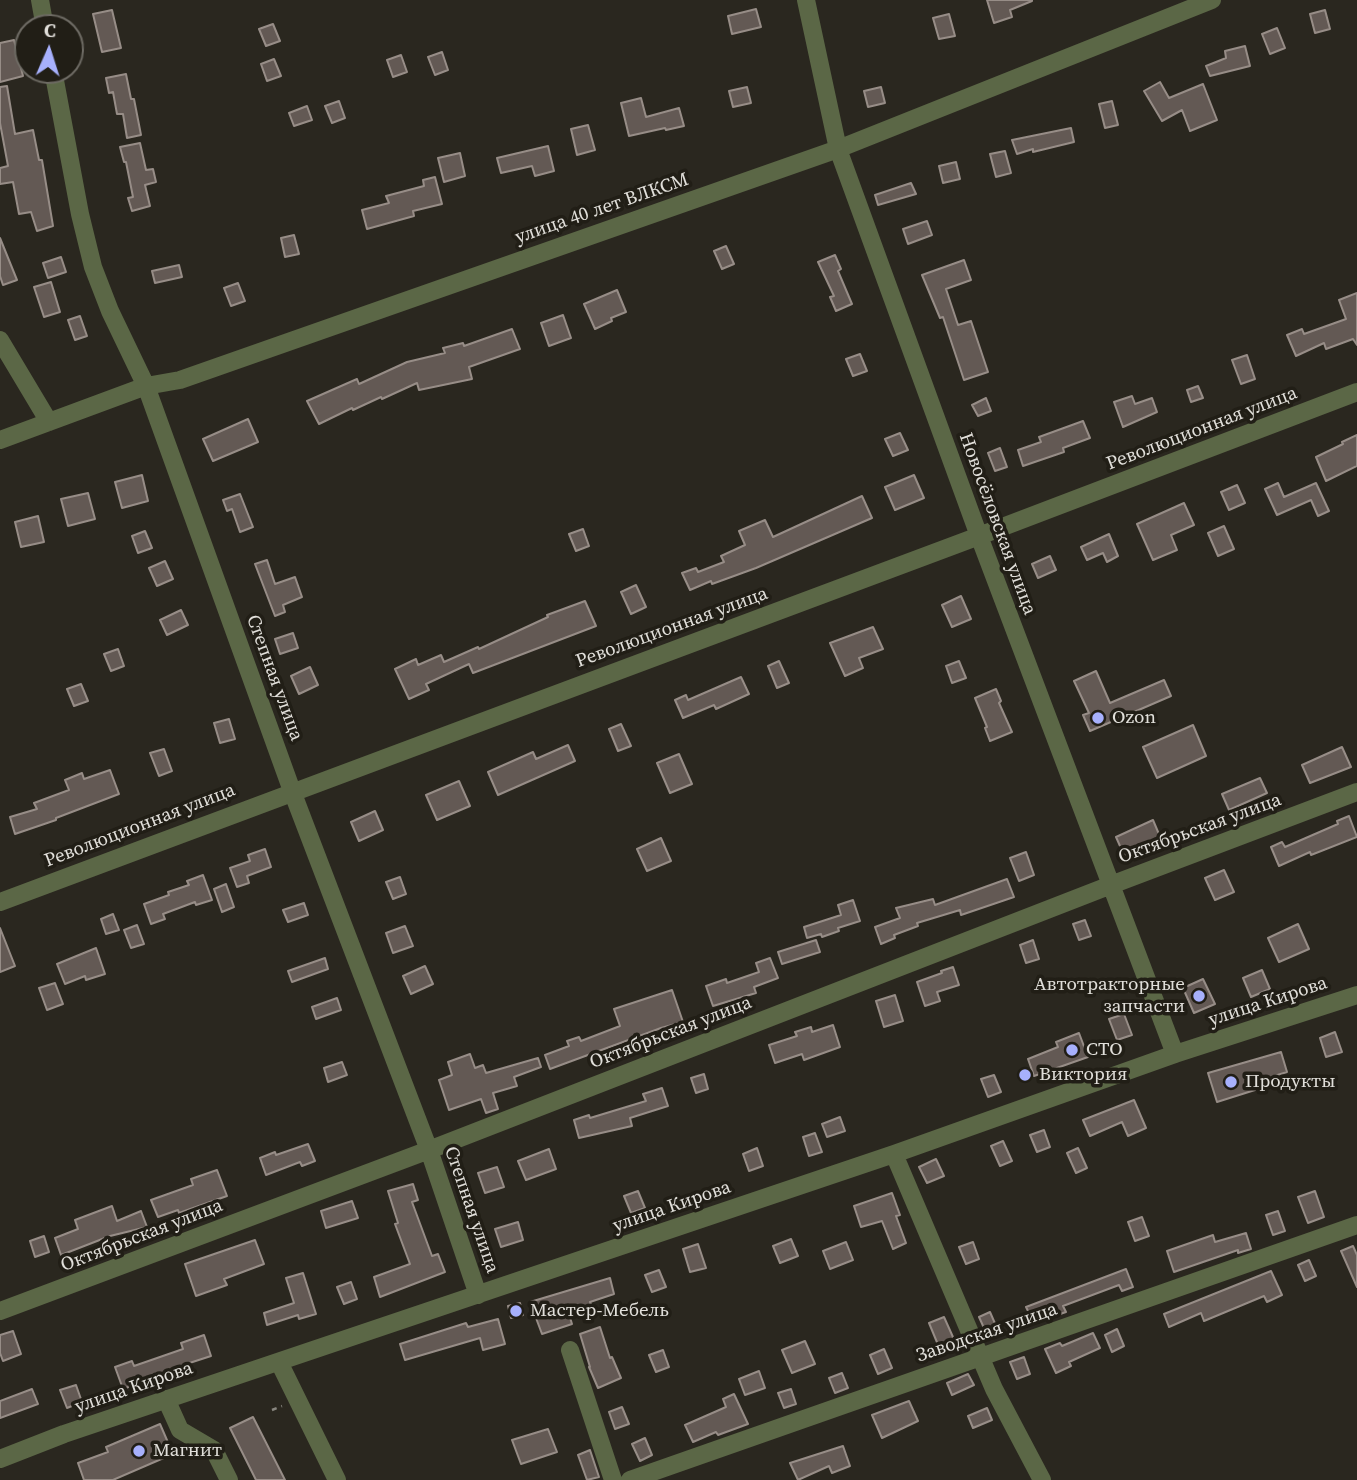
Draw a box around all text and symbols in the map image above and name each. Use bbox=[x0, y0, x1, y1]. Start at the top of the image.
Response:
north arrow bbox=[14, 14, 84, 84]
text: С bbox=[43, 17, 57, 43]
street label: улица 40 лет ВЛКСМ bbox=[512, 169, 692, 249]
street label: Революционная улица bbox=[1103, 382, 1301, 476]
street label: Новосёловская улица bbox=[953, 430, 1041, 618]
street label: Революционная улица bbox=[573, 583, 771, 673]
street label: Степная улица bbox=[241, 612, 307, 744]
place label: Ozon bbox=[1112, 707, 1156, 729]
marker: Ozon bbox=[1090, 710, 1106, 726]
street label: Революционная улица bbox=[41, 779, 239, 873]
street label: Октябрьская улица bbox=[1115, 789, 1285, 869]
street label: улица Кирова bbox=[1206, 972, 1330, 1032]
place label: Автотракторные запчасти bbox=[1034, 974, 1185, 1018]
marker: Автотракторные запчасти bbox=[1191, 988, 1207, 1004]
street label: Октябрьская улица bbox=[587, 992, 755, 1074]
place label: СТО bbox=[1086, 1039, 1123, 1061]
marker: СТО bbox=[1064, 1042, 1080, 1058]
place label: Виктория bbox=[1039, 1064, 1127, 1086]
marker: Виктория bbox=[1017, 1067, 1033, 1083]
place label: Продукты bbox=[1245, 1071, 1335, 1093]
marker: Продукты bbox=[1223, 1074, 1239, 1090]
street label: Степная улица bbox=[439, 1144, 503, 1276]
street label: улица Кирова bbox=[610, 1176, 734, 1238]
street label: Октябрьская улица bbox=[58, 1195, 226, 1277]
street label: Заводская улица bbox=[913, 1298, 1061, 1368]
place label: Мастер-Мебель bbox=[530, 1300, 669, 1322]
marker: Мастер-Мебель bbox=[508, 1303, 524, 1319]
street label: улица Кирова bbox=[72, 1357, 196, 1419]
place label: Магнит bbox=[153, 1440, 222, 1462]
marker: Магнит bbox=[131, 1443, 147, 1459]

